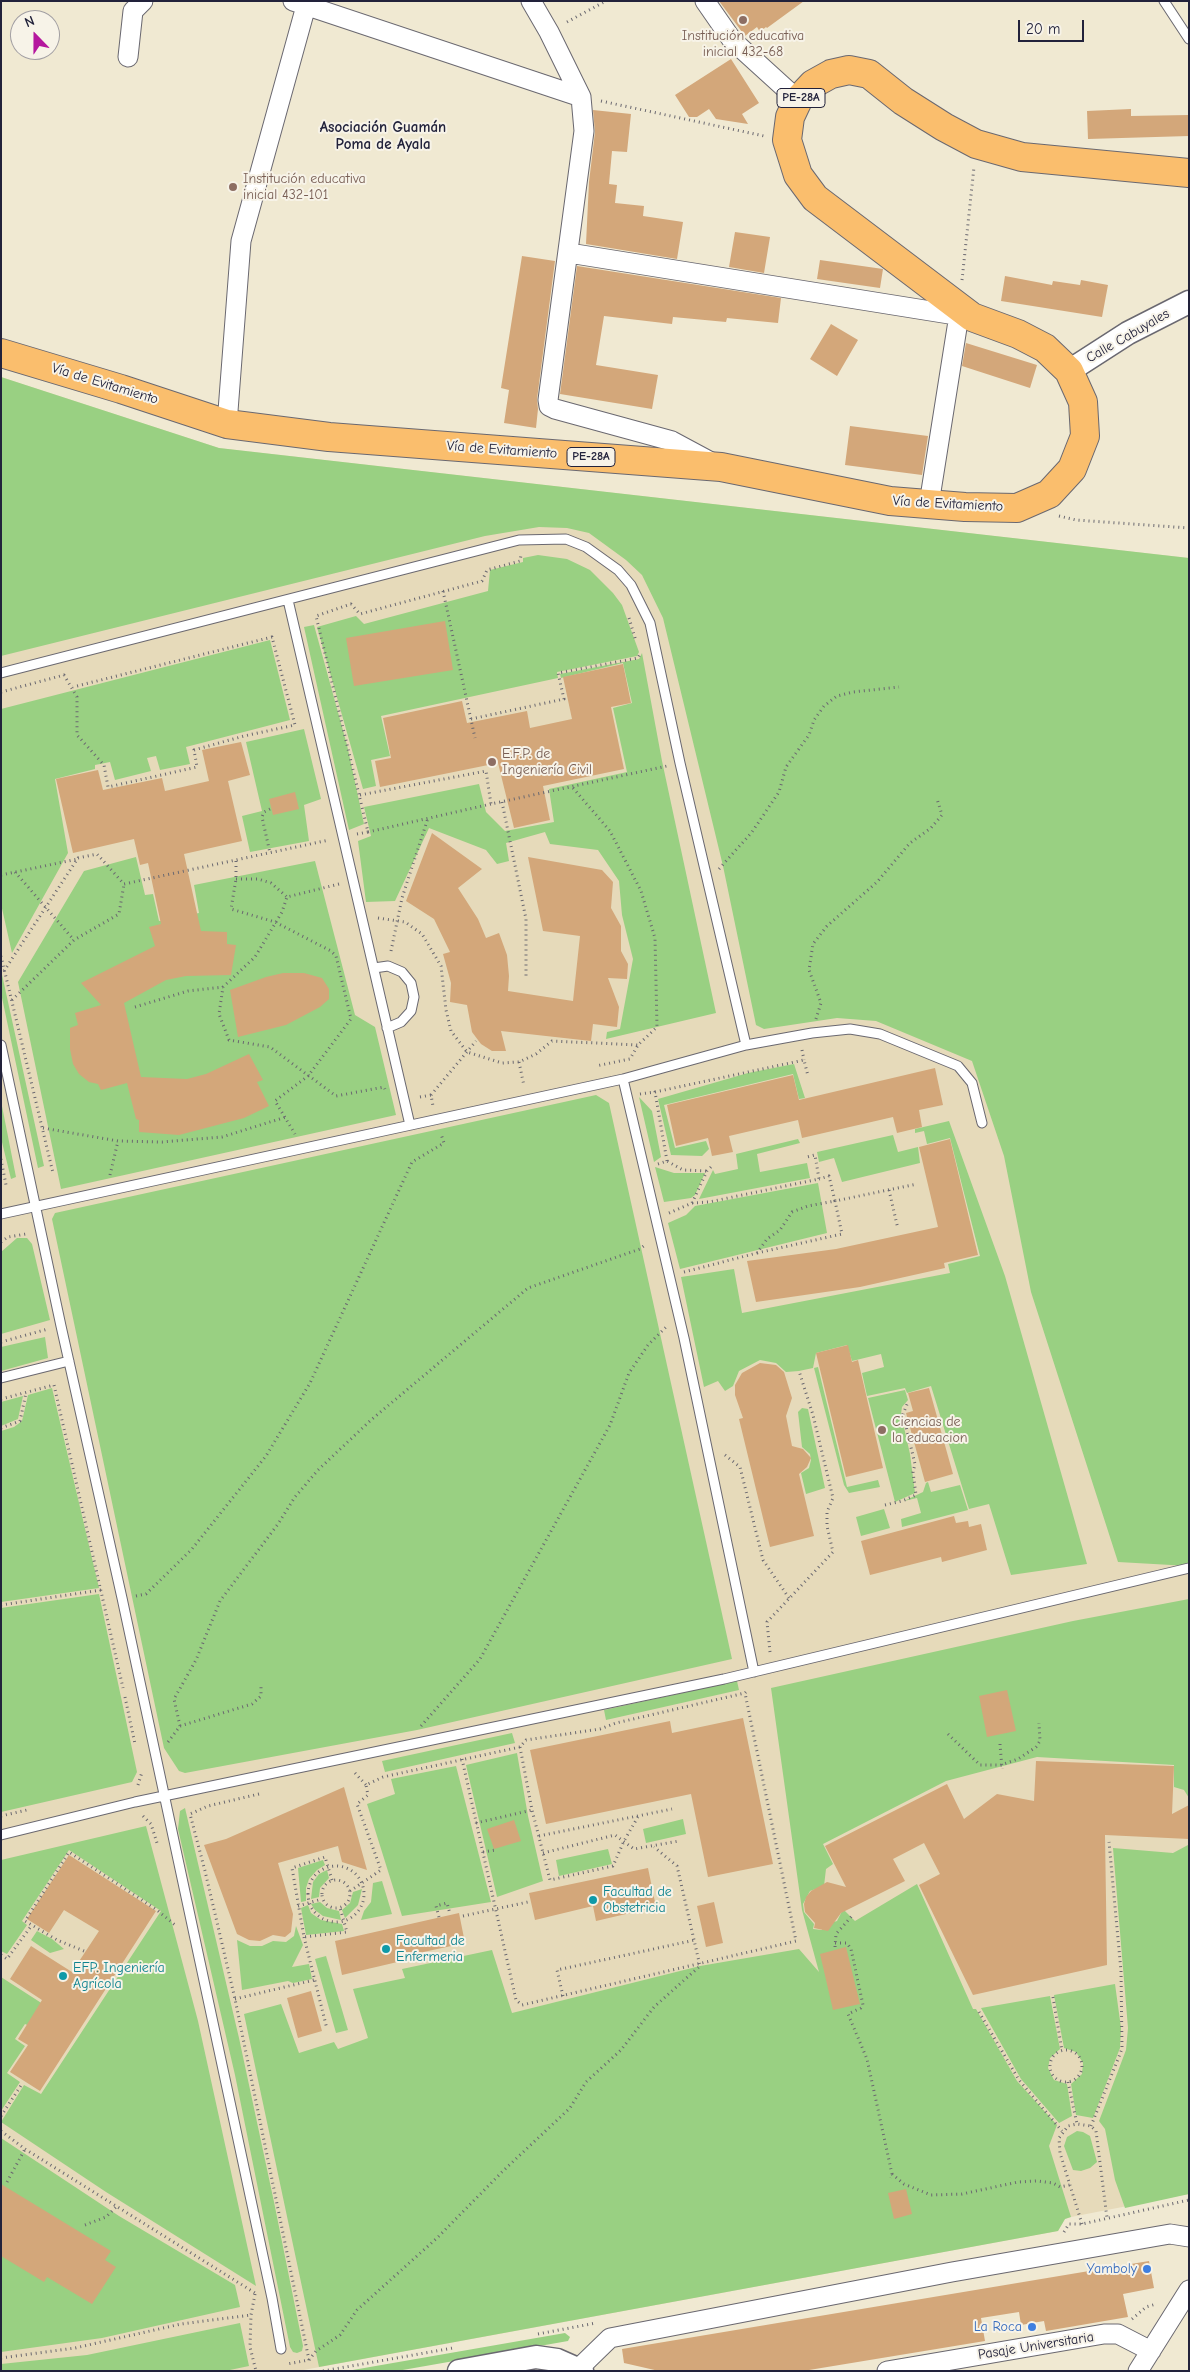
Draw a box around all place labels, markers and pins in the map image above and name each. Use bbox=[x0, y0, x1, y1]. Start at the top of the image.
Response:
marker: Institución educativa inicial 432-68 bbox=[737, 14, 749, 26]
place label: Institución educativa inicial 432-68 bbox=[682, 28, 804, 60]
place label: Institución educativa inicial 432-101 bbox=[243, 171, 366, 203]
marker: Institución educativa inicial 432-101 bbox=[227, 181, 239, 193]
place label: E.F.P. de Ingeniería Civil bbox=[502, 746, 592, 779]
marker: E.F.P. de Ingeniería Civil bbox=[486, 756, 498, 768]
place label: Ciencias de la educacion bbox=[892, 1414, 968, 1446]
marker: Ciencias de la educacion bbox=[876, 1424, 888, 1436]
place label: Facultad de Obstetricia bbox=[603, 1884, 672, 1916]
marker: Facultad de Obstetricia bbox=[587, 1894, 599, 1906]
place label: Facultad de Enfermeria bbox=[396, 1933, 465, 1965]
marker: Facultad de Enfermeria bbox=[380, 1943, 392, 1955]
place label: EFP. Ingeniería Agrícola bbox=[73, 1960, 165, 1992]
marker: EFP. Ingeniería Agrícola bbox=[57, 1970, 69, 1982]
place label: Yamboly bbox=[1087, 2261, 1137, 2277]
marker: Yamboly bbox=[1141, 2263, 1153, 2275]
place label: La Roca bbox=[974, 2319, 1022, 2335]
marker: La Roca bbox=[1026, 2321, 1038, 2333]

